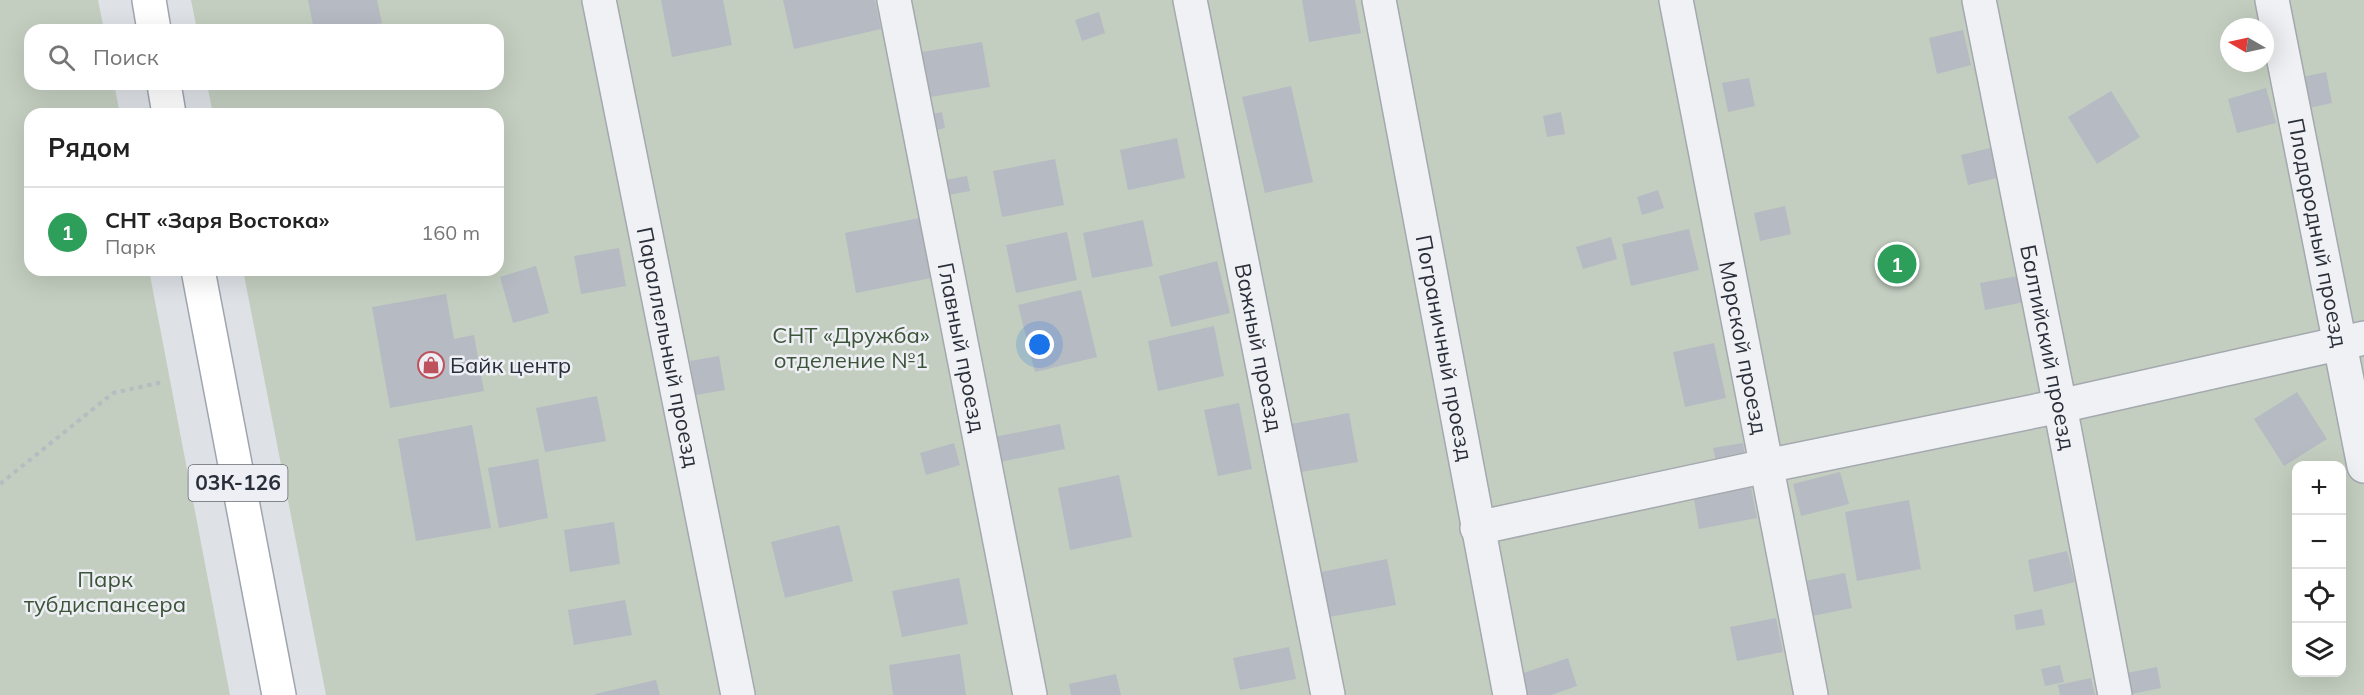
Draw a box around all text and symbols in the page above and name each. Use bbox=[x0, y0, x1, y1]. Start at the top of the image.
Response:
north arrow bbox=[2220, 18, 2274, 72]
search box bbox=[24, 24, 504, 90]
icon: search bbox=[45, 41, 78, 74]
text: Поиск bbox=[93, 43, 159, 71]
street label: Плодородный проезд bbox=[2282, 115, 2354, 350]
text: Рядом bbox=[48, 131, 131, 164]
text: СНТ «Заря Востока» bbox=[105, 206, 330, 234]
text: 1 bbox=[62, 220, 74, 245]
text: 160 m bbox=[421, 220, 480, 245]
street label: Параллельный проезд bbox=[631, 224, 706, 470]
street label: Пограничный проезд bbox=[1410, 232, 1480, 463]
text: Парк bbox=[105, 234, 155, 259]
pin: 1 bbox=[1878, 242, 1916, 286]
street label: Балтийский проезд bbox=[2014, 242, 2082, 452]
street label: Морской проезд bbox=[1713, 258, 1774, 437]
street label: Главный проезд bbox=[932, 260, 992, 435]
street label: Важный проезд bbox=[1229, 261, 1289, 434]
park label: СНТ «Дружба» отделение №1 bbox=[772, 321, 930, 374]
your location bbox=[1025, 330, 1054, 359]
shop icon: Байк центр bbox=[416, 350, 446, 380]
place label: Байк центр bbox=[450, 351, 571, 379]
map controls bbox=[2292, 461, 2346, 677]
button: + bbox=[2292, 461, 2346, 515]
road number: 03К-126 bbox=[188, 465, 288, 501]
button: − bbox=[2292, 515, 2346, 569]
park label: Парк тубдиспансера bbox=[24, 565, 186, 618]
button: locate bbox=[2292, 569, 2346, 623]
button: layers bbox=[2292, 623, 2346, 677]

